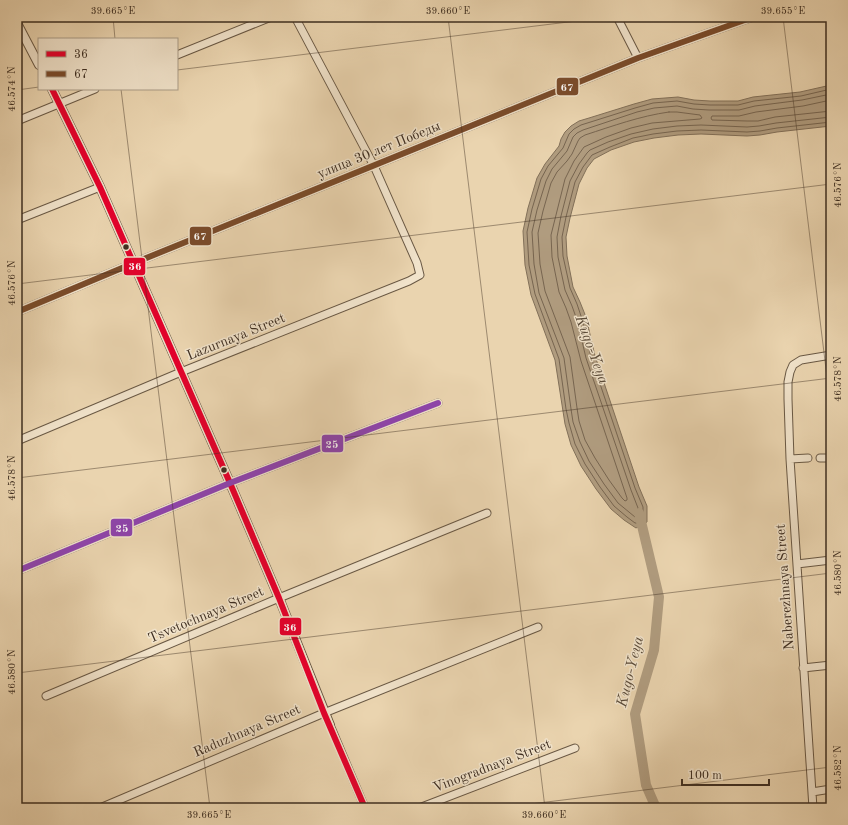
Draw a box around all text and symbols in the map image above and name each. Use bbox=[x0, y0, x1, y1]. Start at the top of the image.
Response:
text: 39.665°E bbox=[91, 6, 135, 16]
text: 39.660°E bbox=[426, 6, 470, 16]
text: 39.655°E bbox=[761, 6, 805, 16]
legend bbox=[38, 38, 178, 90]
text: 36 bbox=[74, 49, 88, 61]
text: 46.574°N bbox=[7, 66, 17, 112]
text: 67 bbox=[74, 69, 88, 81]
line badge: 67 bbox=[556, 77, 579, 96]
text: 67 bbox=[561, 83, 573, 94]
street label: улица 30 лет Победы bbox=[315, 119, 443, 181]
text: 46.576°N bbox=[833, 162, 843, 208]
line badge: 67 bbox=[189, 226, 212, 246]
text: 67 bbox=[194, 232, 206, 243]
unlabelled marker bbox=[121, 242, 131, 252]
line badge: 36 bbox=[123, 257, 146, 276]
text: 46.576°N bbox=[7, 260, 17, 306]
text: 36 bbox=[129, 262, 141, 273]
street label: Lazurnaya Street bbox=[185, 311, 287, 363]
water label: Kugo-Yeya bbox=[571, 313, 610, 387]
text: 46.578°N bbox=[833, 356, 843, 402]
line badge: 25 bbox=[321, 434, 344, 453]
text: 25 bbox=[326, 440, 338, 451]
text: 46.578°N bbox=[7, 455, 17, 501]
unlabelled marker bbox=[219, 465, 229, 475]
line badge: 25 bbox=[110, 518, 133, 537]
street label: Naberezhnaya Street bbox=[774, 523, 796, 651]
text: 25 bbox=[116, 524, 128, 535]
text: 46.580°N bbox=[833, 550, 843, 596]
street label: Tsvetochnaya Street bbox=[146, 584, 266, 646]
line badge: 36 bbox=[279, 617, 302, 636]
text: 36 bbox=[284, 623, 296, 634]
water label: Kugo-Yeya bbox=[615, 635, 647, 710]
text: 46.580°N bbox=[7, 649, 17, 695]
street label: Raduzhnaya Street bbox=[191, 702, 303, 760]
street label: Vinogradnaya Street bbox=[431, 737, 553, 795]
text: 46.582°N bbox=[833, 745, 843, 791]
scale bar bbox=[682, 761, 769, 787]
text: 100 m bbox=[688, 770, 722, 782]
text: 39.665°E bbox=[187, 810, 231, 820]
text: 39.660°E bbox=[522, 810, 566, 820]

